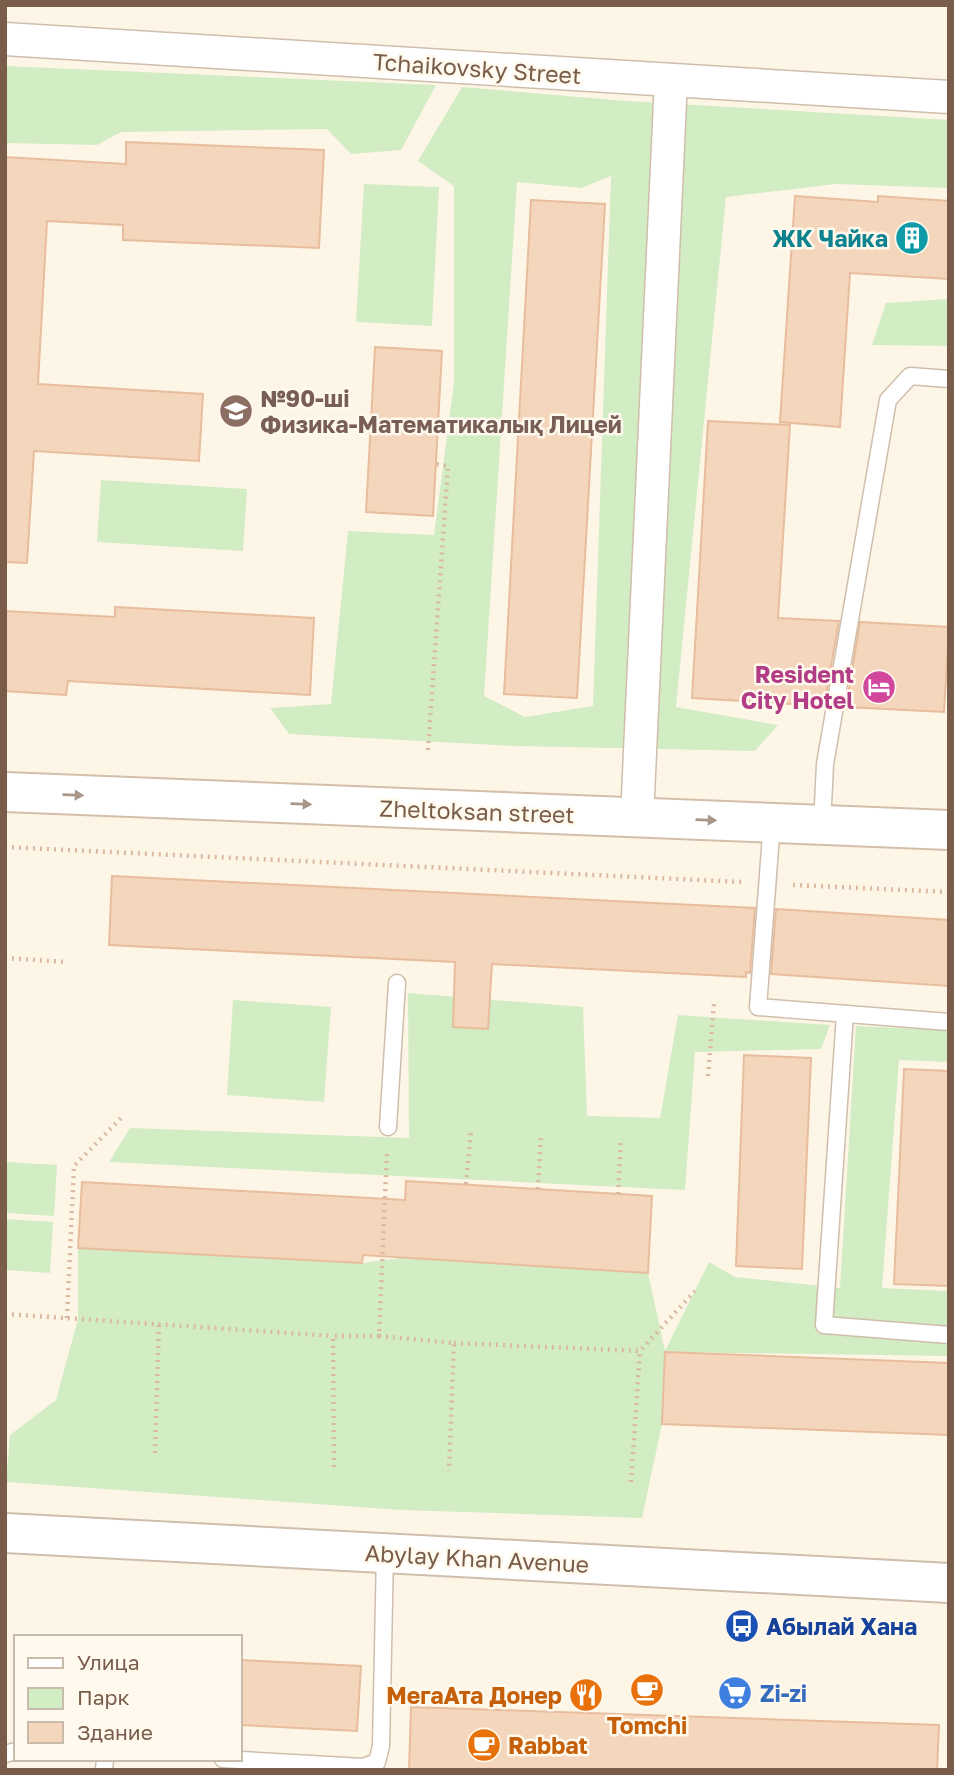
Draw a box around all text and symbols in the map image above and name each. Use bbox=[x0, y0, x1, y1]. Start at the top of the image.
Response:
street label: Tchaikovsky Street bbox=[372, 47, 582, 89]
building icon: ЖК Чайка bbox=[893, 219, 931, 257]
place label: ЖК Чайка bbox=[772, 224, 888, 252]
place label: №90-ші Физика-Математикалық Лицей bbox=[260, 384, 622, 438]
school or university icon: №90-ші Физика-Математикалық Лицей bbox=[217, 392, 255, 430]
place label: Resident City Hotel bbox=[741, 660, 854, 714]
hotel icon: Resident City Hotel bbox=[860, 668, 898, 706]
one-way arrow bbox=[63, 789, 85, 800]
street label: Zheltoksan street bbox=[379, 794, 575, 828]
one-way arrow bbox=[290, 798, 312, 809]
one-way arrow bbox=[695, 814, 717, 825]
street label: Abylay Khan Avenue bbox=[364, 1538, 590, 1578]
bus stop icon: Абылай Хана bbox=[723, 1607, 761, 1645]
place label: Абылай Хана bbox=[766, 1612, 917, 1640]
legend bbox=[14, 1635, 242, 1761]
text: Улица bbox=[77, 1649, 140, 1675]
cafe icon: Tomchi bbox=[628, 1671, 666, 1709]
supermarket icon: Zi-zi bbox=[716, 1674, 754, 1712]
restaurant icon: МегаАта Донер bbox=[567, 1676, 605, 1714]
place label: Zi-zi bbox=[760, 1679, 807, 1707]
place label: МегаАта Донер bbox=[386, 1681, 562, 1709]
text: Парк bbox=[77, 1684, 130, 1710]
place label: Tomchi bbox=[607, 1711, 687, 1739]
text: Здание bbox=[77, 1719, 153, 1745]
cafe icon: Rabbat bbox=[465, 1726, 503, 1764]
place label: Rabbat bbox=[508, 1731, 588, 1759]

